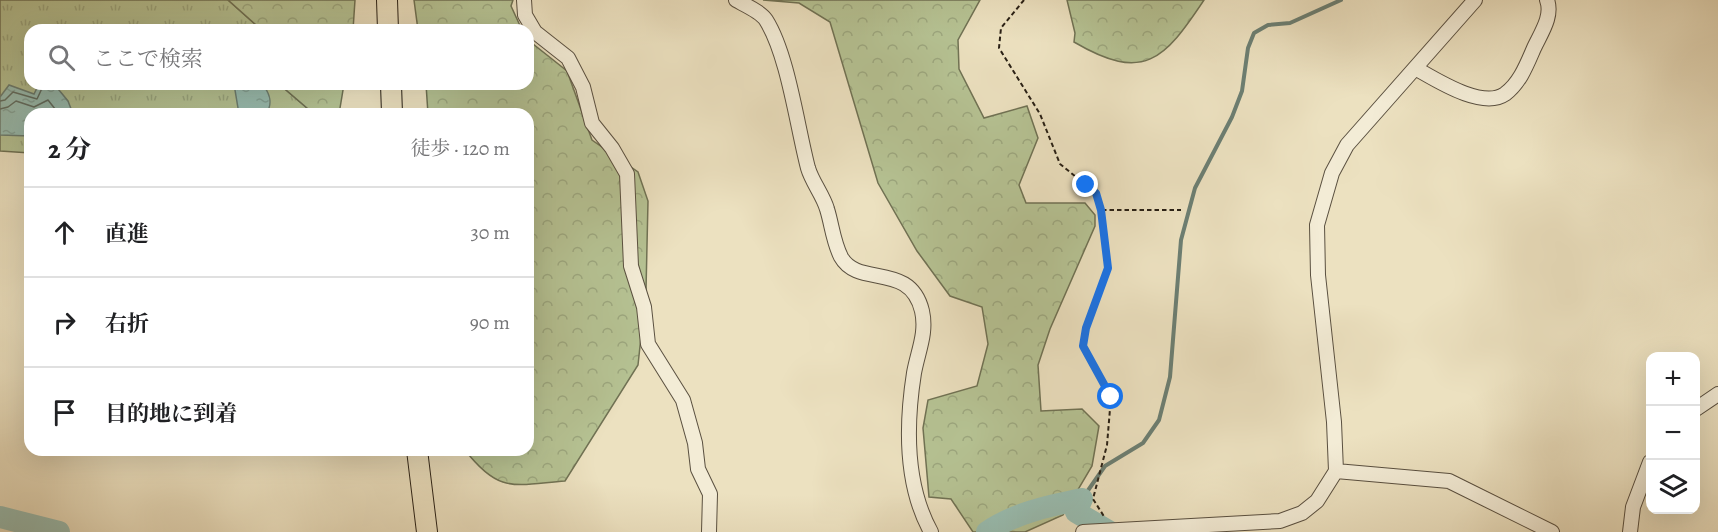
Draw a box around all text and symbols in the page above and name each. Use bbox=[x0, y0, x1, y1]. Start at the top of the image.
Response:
search box bbox=[24, 24, 534, 90]
icon: search bbox=[45, 41, 78, 74]
text: ここで検索 bbox=[93, 44, 203, 74]
text: 2 分 bbox=[48, 132, 91, 167]
text: 徒歩 · 120 m bbox=[411, 135, 510, 162]
route end bbox=[1072, 171, 1098, 197]
icon: ahead bbox=[48, 216, 81, 249]
text: 直進 bbox=[105, 219, 149, 249]
text: 30 m bbox=[470, 219, 510, 246]
icon: right bbox=[48, 306, 81, 339]
text: 右折 bbox=[105, 309, 149, 339]
text: 90 m bbox=[470, 309, 510, 336]
map controls bbox=[1646, 352, 1700, 514]
button: + bbox=[1646, 352, 1700, 406]
route start bbox=[1097, 383, 1123, 409]
icon: arrive bbox=[48, 396, 81, 429]
text: 目的地に到着 bbox=[105, 399, 237, 429]
button: − bbox=[1646, 406, 1700, 460]
button: layers bbox=[1646, 460, 1700, 514]

